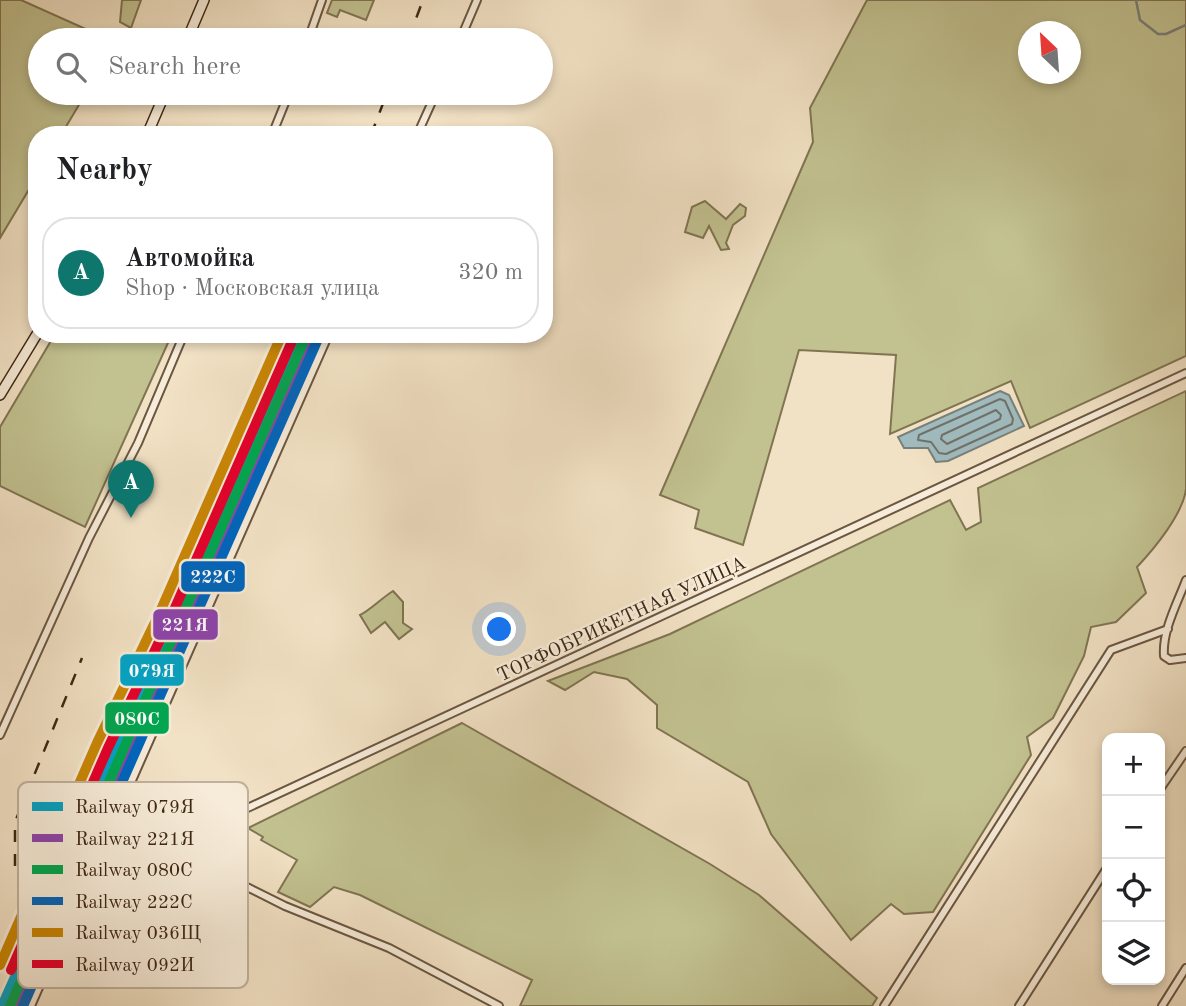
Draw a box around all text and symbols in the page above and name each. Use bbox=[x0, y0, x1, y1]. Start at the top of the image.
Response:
north arrow bbox=[1018, 21, 1081, 84]
search box bbox=[28, 28, 553, 105]
icon: search bbox=[52, 48, 90, 86]
text: Search here bbox=[108, 54, 241, 80]
text: Nearby bbox=[56, 156, 153, 186]
text: Автомойка bbox=[125, 246, 255, 272]
text: A bbox=[72, 261, 90, 284]
text: 320 m bbox=[458, 261, 523, 284]
text: Shop · Московская улица bbox=[125, 277, 379, 300]
pin: A bbox=[108, 460, 154, 518]
street label: ТОРФОБРИКЕТНАЯ УЛИЦА bbox=[495, 554, 750, 686]
line badge: 222С bbox=[180, 560, 246, 593]
text: 222С bbox=[190, 569, 236, 588]
line badge: 221Я bbox=[152, 608, 219, 641]
your location bbox=[482, 612, 516, 646]
text: 221Я bbox=[162, 617, 209, 636]
line badge: 079Я bbox=[119, 653, 185, 687]
text: 079Я bbox=[129, 663, 176, 682]
line badge: 080С bbox=[104, 701, 170, 735]
text: 080С bbox=[114, 711, 160, 730]
map controls bbox=[1102, 733, 1165, 985]
button: + bbox=[1102, 733, 1165, 796]
legend bbox=[18, 782, 248, 988]
button: − bbox=[1102, 796, 1165, 859]
text: Railway 079Я bbox=[75, 799, 194, 818]
text: Railway 221Я bbox=[75, 831, 194, 850]
button: locate bbox=[1102, 859, 1165, 922]
text: Railway 080С bbox=[75, 862, 193, 881]
text: Railway 222С bbox=[75, 894, 193, 913]
button: layers bbox=[1102, 922, 1165, 985]
text: Railway 036Щ bbox=[75, 925, 201, 944]
text: Railway 092И bbox=[75, 957, 195, 976]

